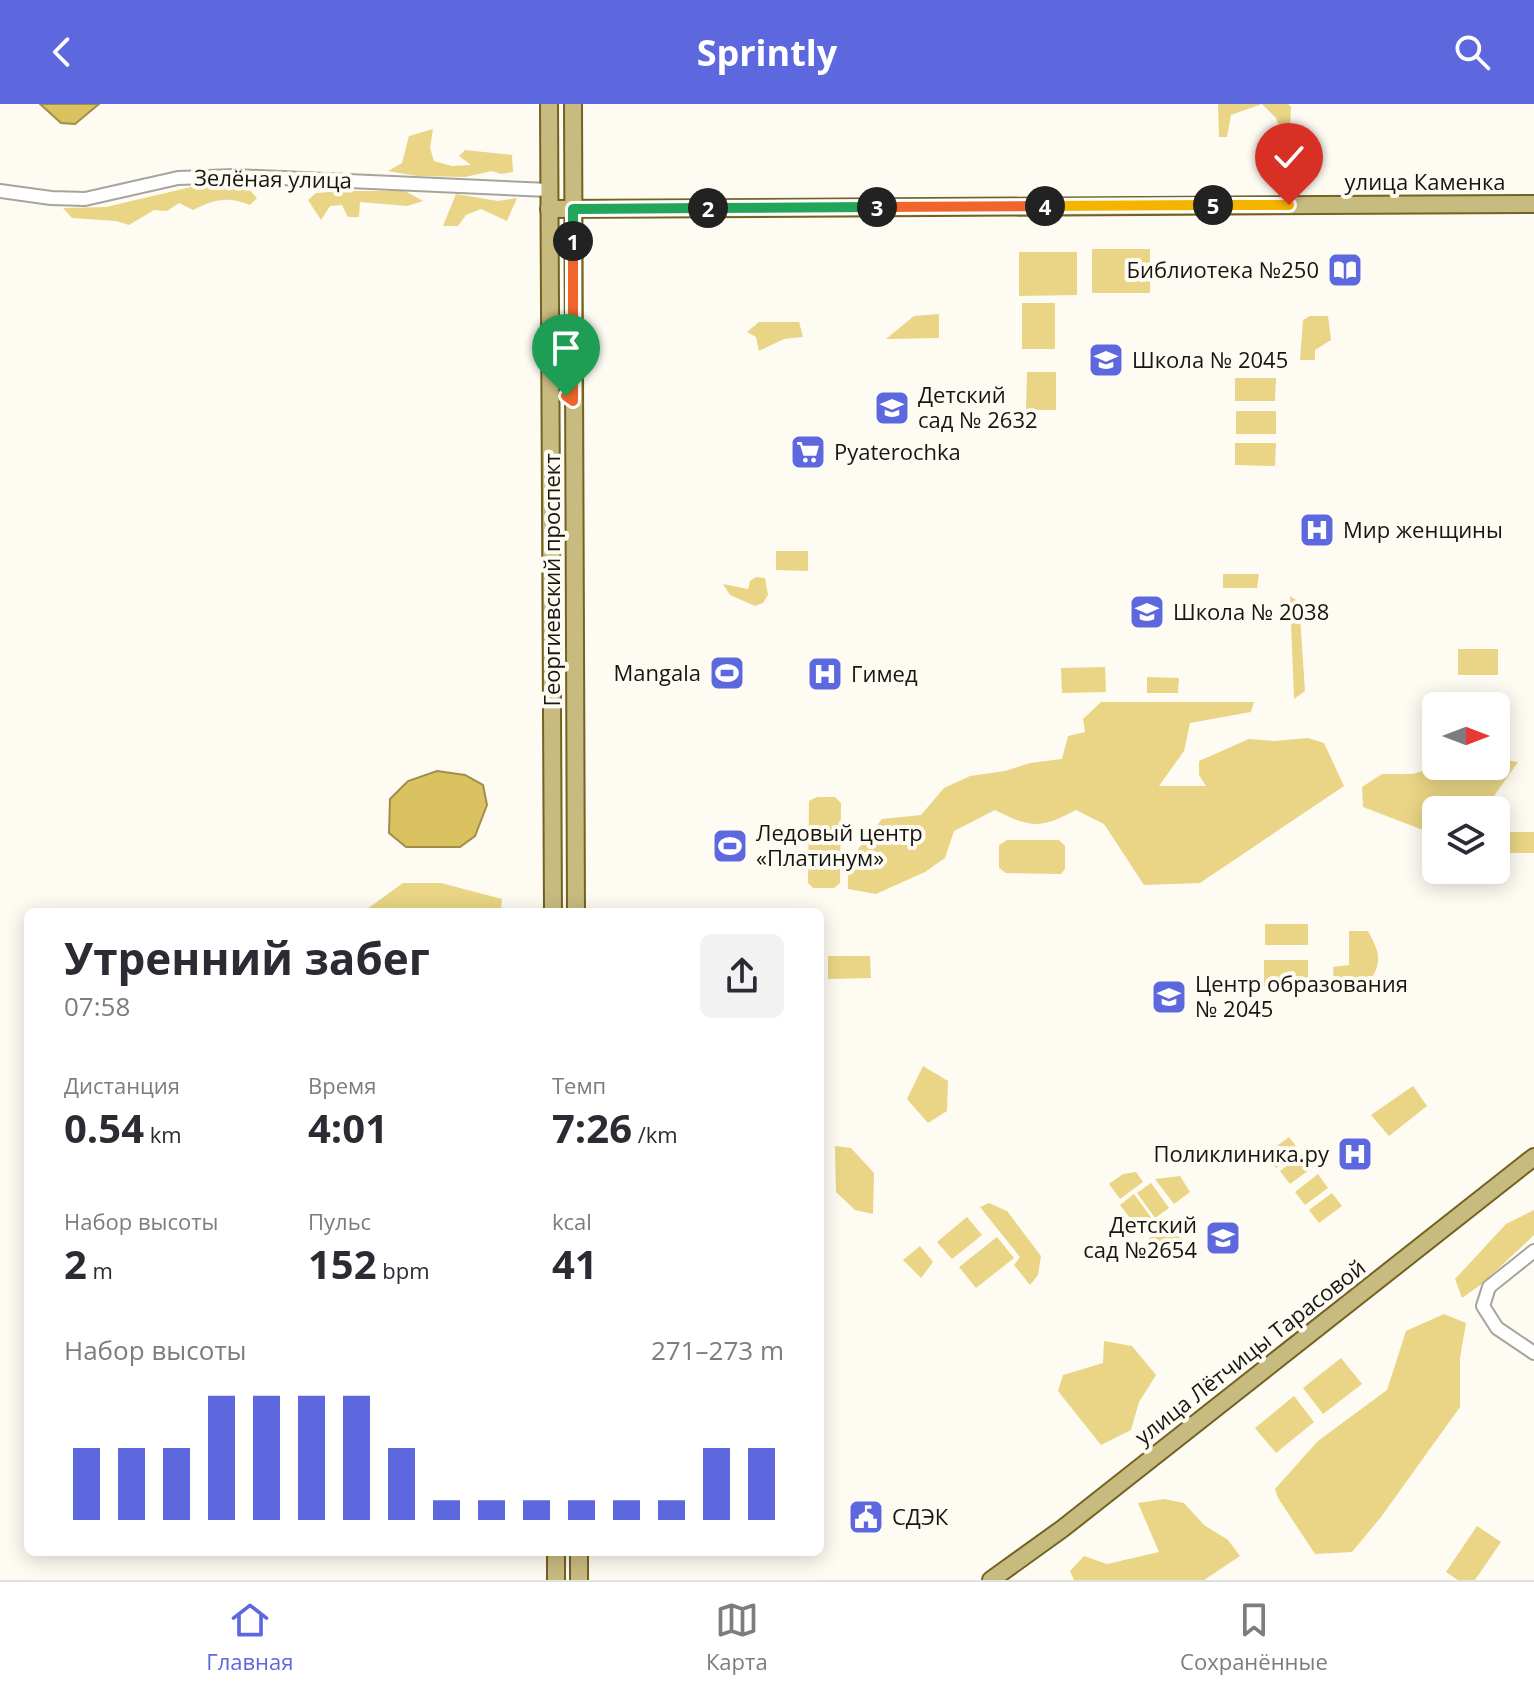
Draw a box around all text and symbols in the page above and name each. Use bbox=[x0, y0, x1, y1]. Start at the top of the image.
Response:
text: Sprintly bbox=[697, 28, 837, 77]
icon: back bbox=[40, 30, 84, 74]
icon: search bbox=[1450, 30, 1494, 74]
pin bbox=[1255, 123, 1323, 205]
icon: check bbox=[1267, 135, 1311, 179]
street label: Зелёная улица bbox=[194, 162, 352, 194]
street label: улица Каменка bbox=[1345, 166, 1505, 196]
pin: 5 bbox=[1193, 185, 1233, 225]
pin: 4 bbox=[1025, 186, 1065, 226]
pin: 3 bbox=[857, 187, 897, 227]
pin: 2 bbox=[688, 188, 728, 228]
text: 5 bbox=[1207, 190, 1219, 220]
text: 4 bbox=[1039, 191, 1051, 221]
text: 3 bbox=[871, 192, 883, 222]
text: 2 bbox=[702, 193, 714, 223]
pin: 1 bbox=[553, 221, 593, 261]
text: 1 bbox=[567, 226, 579, 256]
library icon: Библиотека №250 bbox=[1326, 251, 1364, 289]
place label: Библиотека №250 bbox=[1127, 254, 1319, 284]
pin bbox=[532, 314, 600, 396]
icon: arrive bbox=[544, 326, 588, 370]
school or university icon: Школа № 2045 bbox=[1087, 341, 1125, 379]
place label: Школа № 2045 bbox=[1132, 344, 1288, 374]
place label: Детский сад № 2632 bbox=[918, 379, 1038, 434]
school or university icon: Детский сад № 2632 bbox=[873, 389, 911, 427]
supermarket icon: Pyaterochka bbox=[789, 433, 827, 471]
place label: Pyaterochka bbox=[834, 436, 961, 466]
street label: Георгиевский проспект bbox=[536, 453, 566, 707]
hospital icon: Мир женщины bbox=[1298, 511, 1336, 549]
place label: Мир женщины bbox=[1343, 514, 1503, 544]
school or university icon: Школа № 2038 bbox=[1128, 593, 1166, 631]
place label: Школа № 2038 bbox=[1173, 596, 1329, 626]
sports icon: Mangala bbox=[708, 654, 746, 692]
hospital icon: Гимед bbox=[806, 655, 844, 693]
place label: Mangala bbox=[614, 657, 701, 687]
place label: Гимед bbox=[851, 658, 918, 688]
north arrow bbox=[1422, 692, 1510, 780]
map controls bbox=[1422, 692, 1510, 884]
button: layers bbox=[1422, 796, 1510, 884]
place label: Ледовый центр «Платинум» bbox=[756, 817, 923, 872]
sports icon: Ледовый центр «Платинум» bbox=[711, 827, 749, 865]
text: Утренний забег bbox=[64, 928, 430, 988]
button: share bbox=[700, 934, 784, 1018]
place label: Центр образования № 2045 bbox=[1195, 968, 1408, 1023]
school or university icon: Центр образования № 2045 bbox=[1150, 978, 1188, 1016]
text: 07:58 bbox=[64, 988, 130, 1024]
text: Дистанция bbox=[64, 1070, 180, 1100]
text: Время bbox=[308, 1070, 376, 1100]
text: Темп bbox=[552, 1070, 606, 1100]
text: 0.54 bbox=[64, 1100, 144, 1155]
text: 4:01 bbox=[308, 1100, 388, 1155]
text: 7:26 bbox=[552, 1100, 632, 1155]
text: km bbox=[144, 1119, 182, 1149]
text: /km bbox=[632, 1119, 678, 1149]
hospital icon: Поликлиника.ру bbox=[1336, 1135, 1374, 1173]
place label: Поликлиника.ру bbox=[1153, 1138, 1330, 1168]
text: Набор высоты bbox=[64, 1206, 219, 1236]
text: Пульс bbox=[308, 1206, 371, 1236]
text: kcal bbox=[552, 1206, 592, 1236]
place label: Детский сад №2654 bbox=[1083, 1209, 1197, 1264]
school or university icon: Детский сад №2654 bbox=[1204, 1219, 1242, 1257]
text: 2 bbox=[64, 1236, 87, 1291]
text: 152 bbox=[308, 1236, 377, 1291]
text: 41 bbox=[552, 1236, 598, 1291]
street label: улица Лётчицы Тарасовой bbox=[1128, 1252, 1371, 1451]
text: m bbox=[87, 1255, 113, 1285]
text: bpm bbox=[377, 1255, 430, 1285]
text: Набор высоты bbox=[64, 1332, 247, 1368]
text: 271–273 m bbox=[651, 1332, 784, 1368]
public building icon: СДЭК bbox=[847, 1498, 885, 1536]
place label: СДЭК bbox=[892, 1501, 949, 1531]
tab: Главная bbox=[206, 1598, 293, 1676]
tab: Карта bbox=[706, 1598, 768, 1676]
tab: Сохранённые bbox=[1180, 1598, 1328, 1676]

